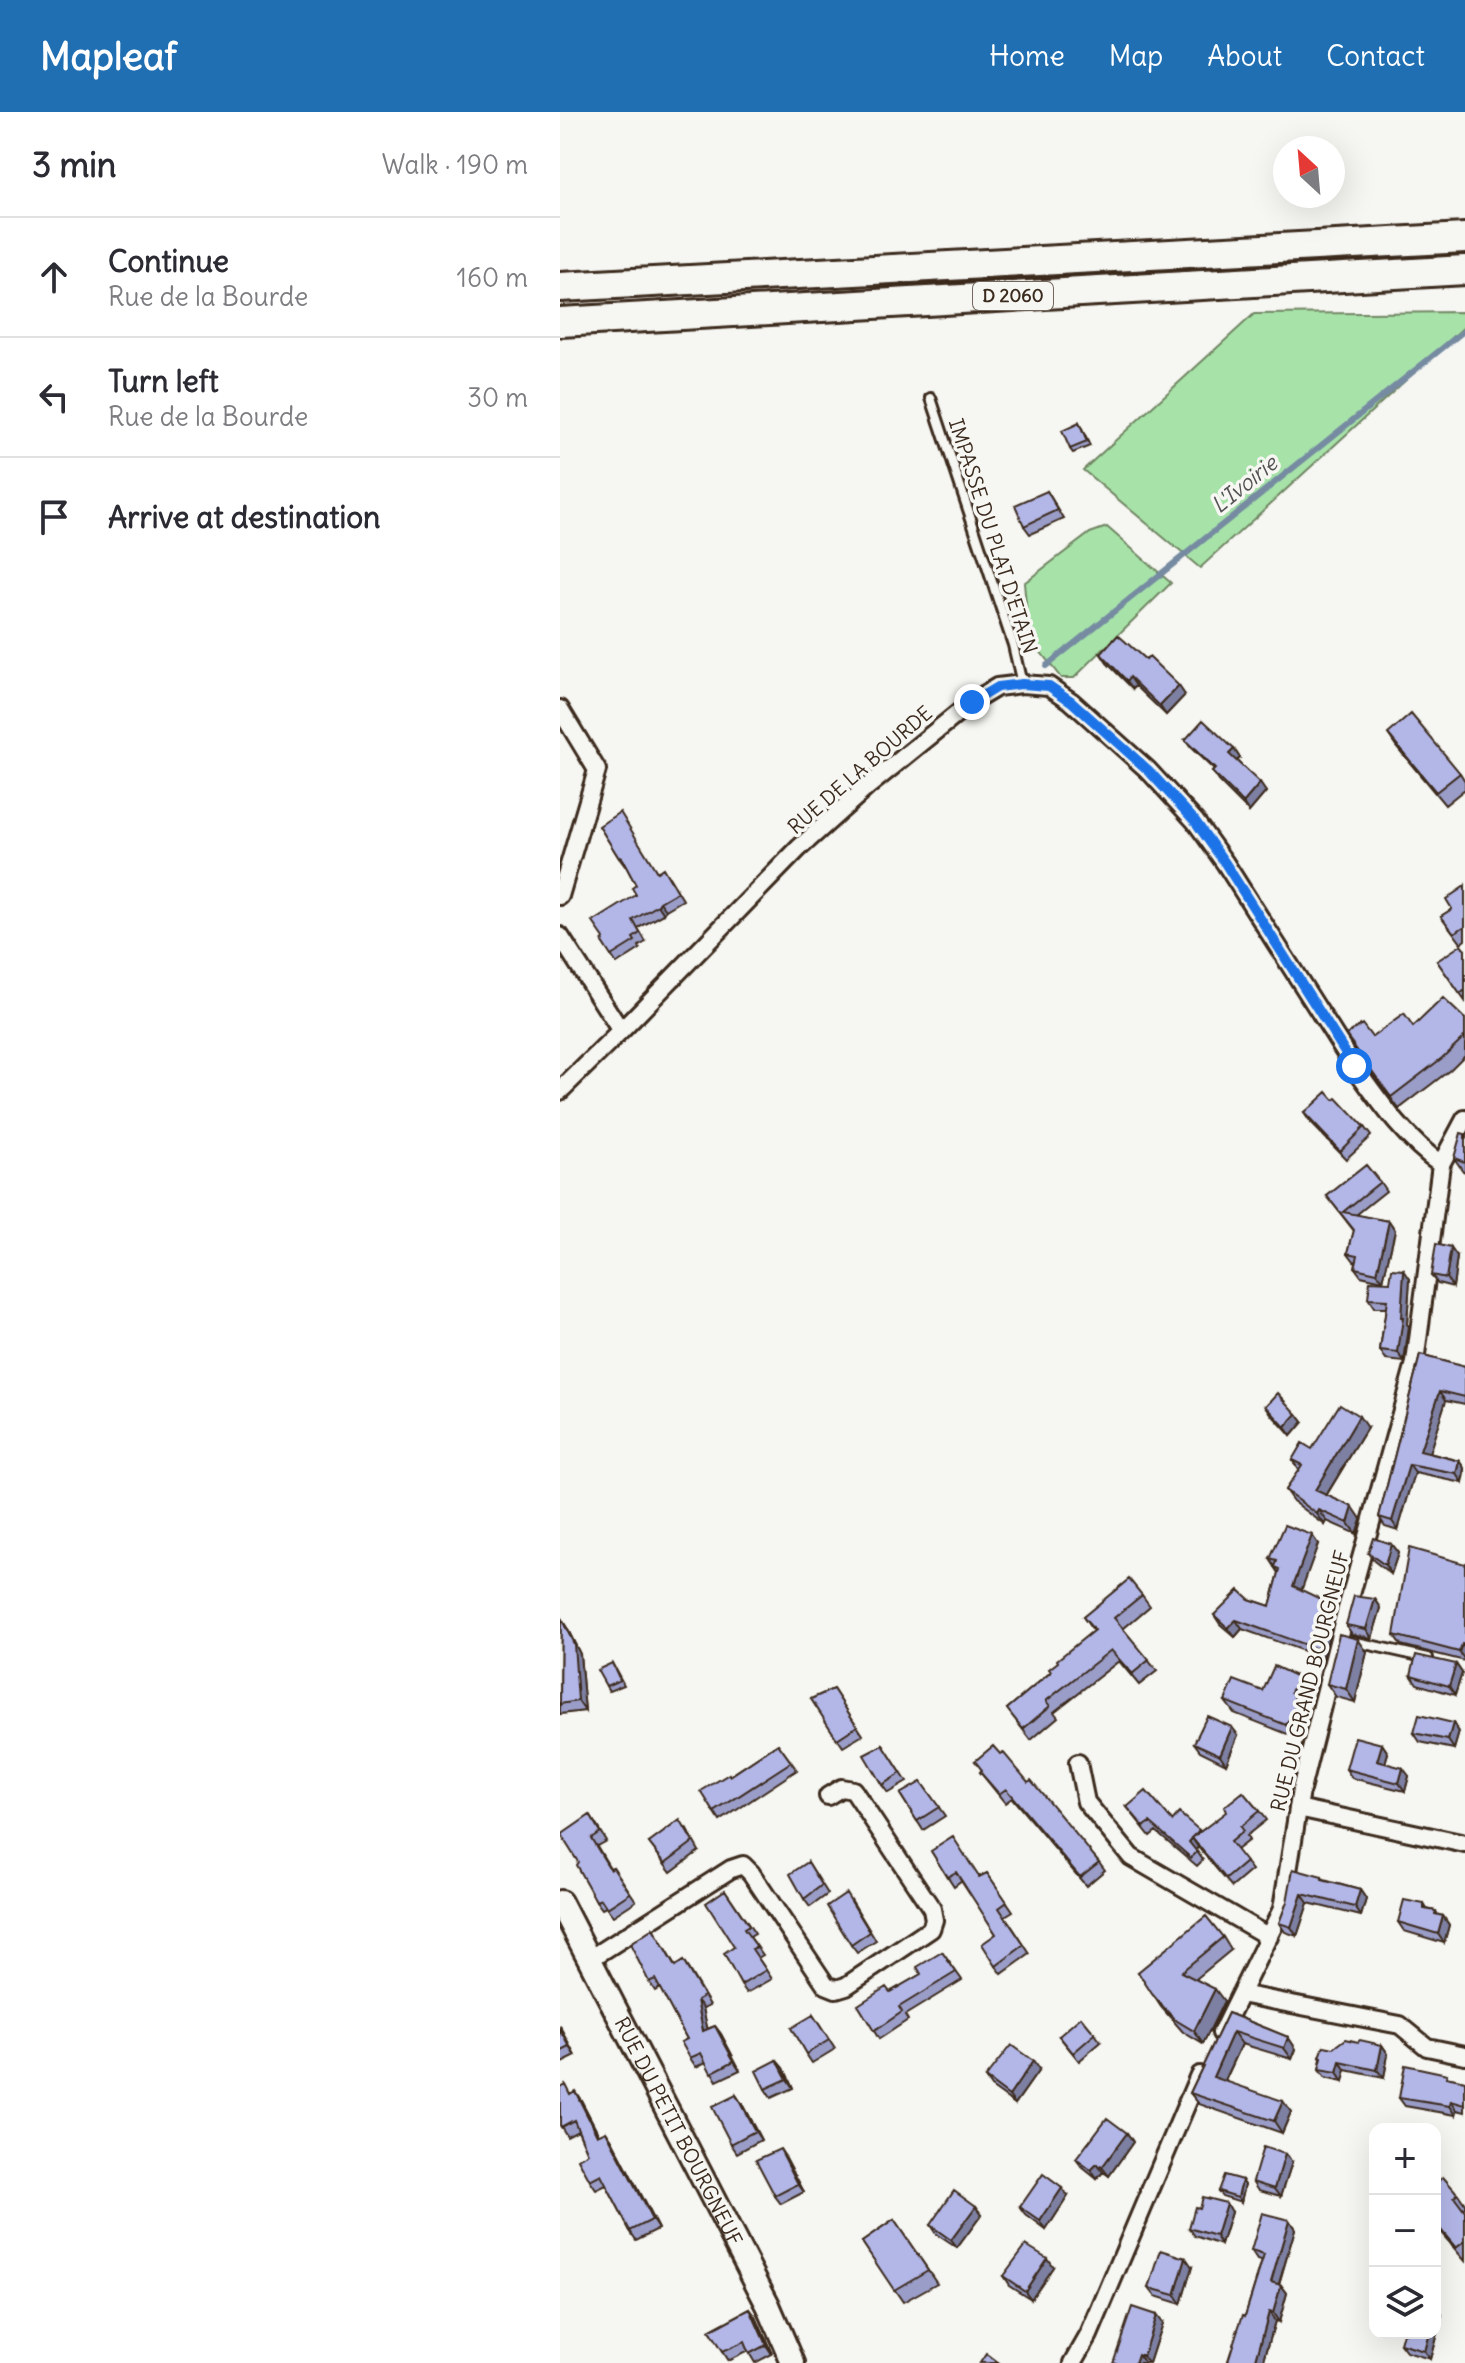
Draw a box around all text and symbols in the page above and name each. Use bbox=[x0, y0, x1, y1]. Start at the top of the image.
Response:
text: Mapleaf bbox=[40, 33, 177, 80]
text: Home bbox=[989, 38, 1065, 74]
text: Map bbox=[1109, 38, 1163, 74]
text: About bbox=[1207, 38, 1282, 74]
text: Contact bbox=[1326, 38, 1425, 74]
north arrow bbox=[1273, 136, 1345, 208]
text: 3 min bbox=[32, 143, 117, 186]
text: Walk · 190 m bbox=[382, 148, 528, 181]
text: Continue bbox=[108, 242, 229, 280]
icon: ahead bbox=[32, 255, 76, 299]
text: 160 m bbox=[457, 261, 528, 294]
text: Rue de la Bourde bbox=[108, 280, 308, 313]
road number: D 2060 bbox=[973, 282, 1053, 310]
text: Turn left bbox=[108, 362, 219, 400]
icon: left bbox=[32, 375, 76, 419]
text: 30 m bbox=[467, 381, 528, 414]
text: Rue de la Bourde bbox=[108, 400, 308, 433]
street label: IMPASSE DU PLAT D'ETAIN bbox=[944, 415, 1043, 656]
water label: L'Ivoirie bbox=[1205, 448, 1284, 519]
icon: arrive bbox=[32, 495, 76, 539]
text: Arrive at destination bbox=[108, 498, 380, 536]
route end bbox=[954, 684, 990, 720]
street label: RUE DE LA BOURDE bbox=[782, 700, 937, 839]
route start bbox=[1336, 1048, 1372, 1084]
street label: RUE DU GRAND BOURGNEUF bbox=[1265, 1548, 1354, 1814]
street label: RUE DU PETIT BOURGNEUF bbox=[609, 2013, 748, 2250]
map controls bbox=[1369, 2123, 1441, 2339]
button: + bbox=[1369, 2123, 1441, 2195]
button: − bbox=[1369, 2195, 1441, 2267]
button: layers bbox=[1369, 2267, 1441, 2339]

